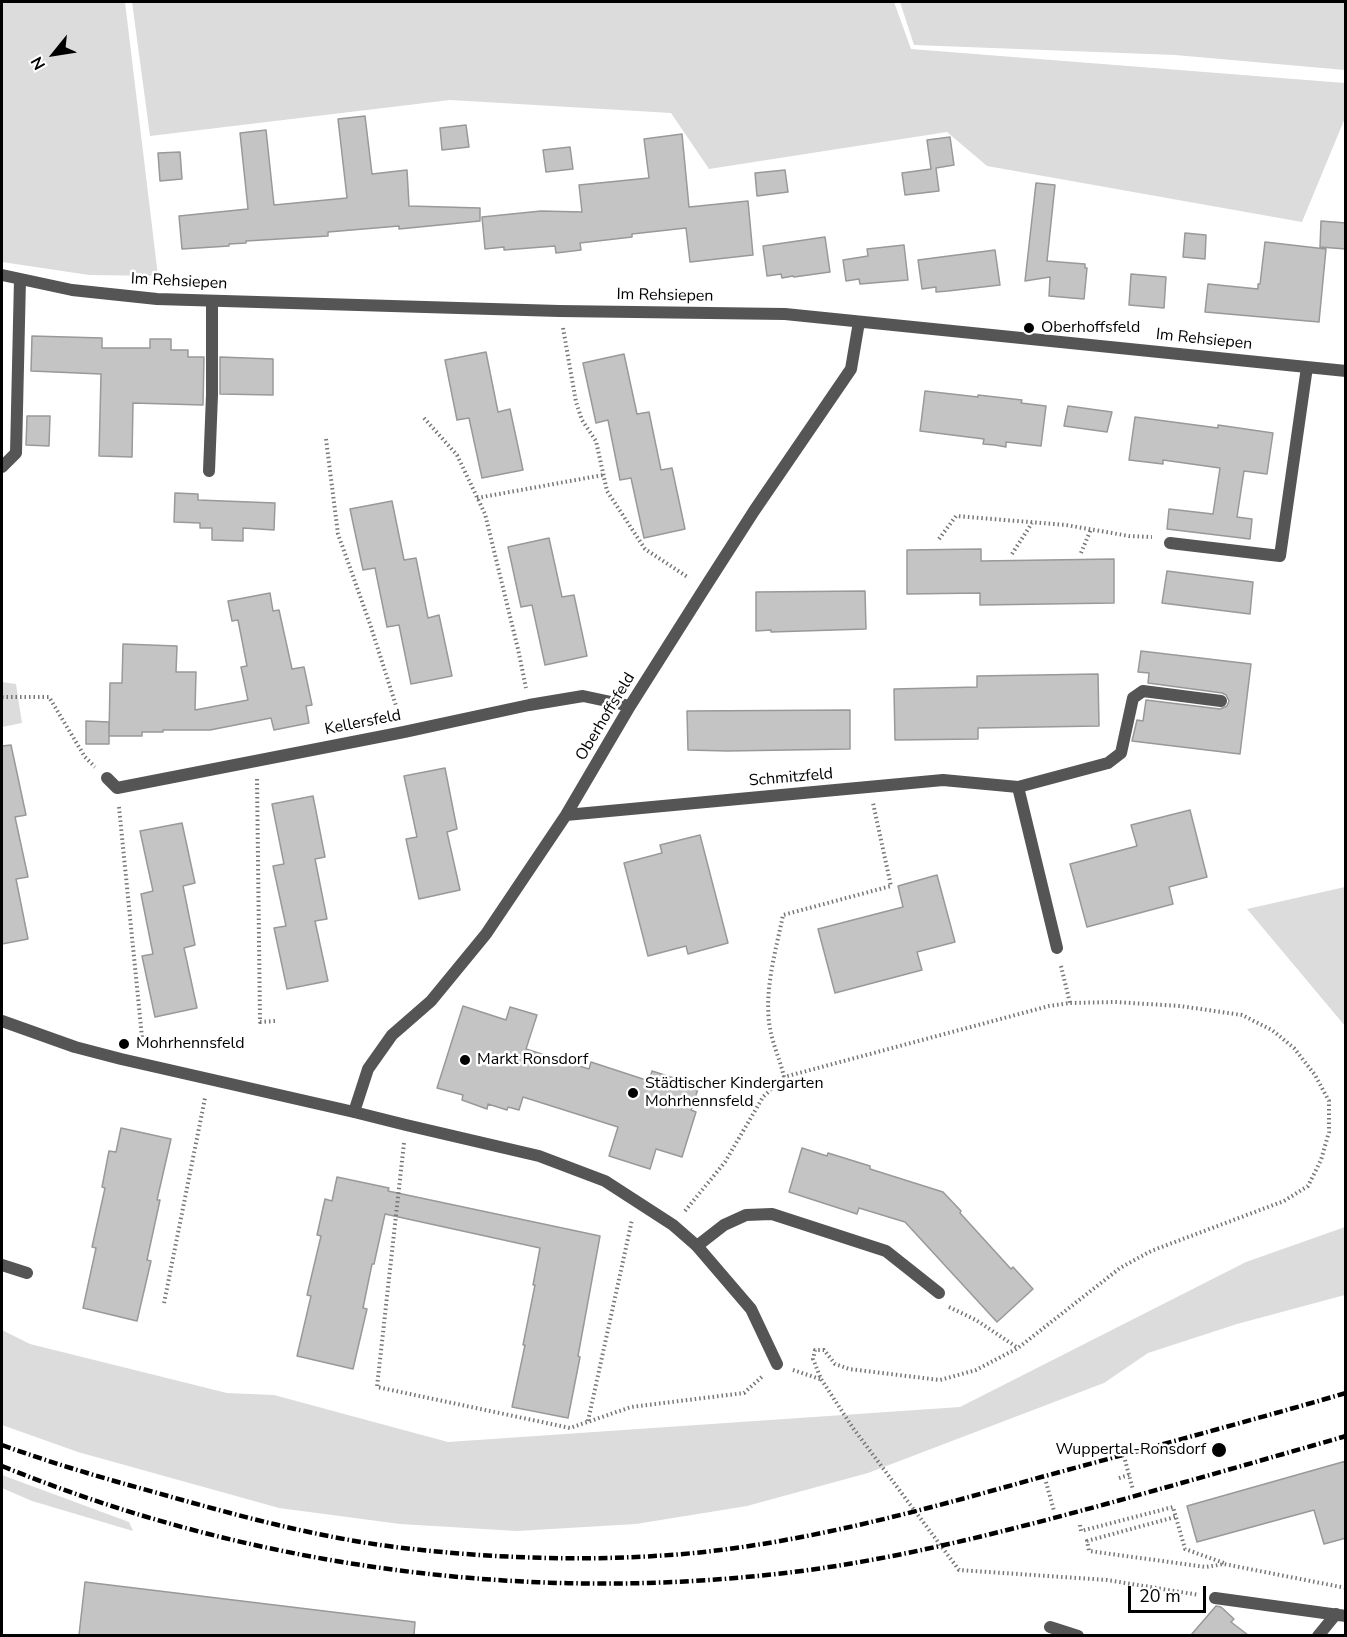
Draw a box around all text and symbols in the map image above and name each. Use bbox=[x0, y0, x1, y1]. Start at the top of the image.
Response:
north arrow bbox=[24, 24, 84, 84]
text: N bbox=[26, 52, 51, 74]
street label: Im Rehsiepen bbox=[130, 270, 228, 294]
street label: Im Rehsiepen bbox=[616, 286, 714, 306]
place label: Oberhoffsfeld bbox=[1041, 318, 1140, 338]
marker: Oberhoffsfeld bbox=[1022, 321, 1036, 335]
street label: Im Rehsiepen bbox=[1155, 325, 1253, 355]
street label: Oberhoffsfeld bbox=[572, 669, 640, 765]
street label: Kellersfeld bbox=[323, 706, 403, 740]
street label: Schmitzfeld bbox=[748, 765, 834, 791]
place label: Mohrhennsfeld bbox=[136, 1034, 244, 1054]
marker: Mohrhennsfeld bbox=[117, 1037, 131, 1051]
place label: Markt Ronsdorf bbox=[477, 1050, 588, 1070]
marker: Markt Ronsdorf bbox=[458, 1053, 472, 1067]
place label: Städtischer Kindergarten Mohrhennsfeld bbox=[645, 1074, 823, 1112]
marker: Städtischer Kindergarten Mohrhennsfeld bbox=[626, 1086, 640, 1100]
place label: Wuppertal-Ronsdorf bbox=[1056, 1440, 1206, 1460]
marker: Wuppertal-Ronsdorf bbox=[1210, 1441, 1228, 1459]
scale bar bbox=[1131, 1574, 1209, 1612]
text: 20 m bbox=[1139, 1584, 1181, 1608]

